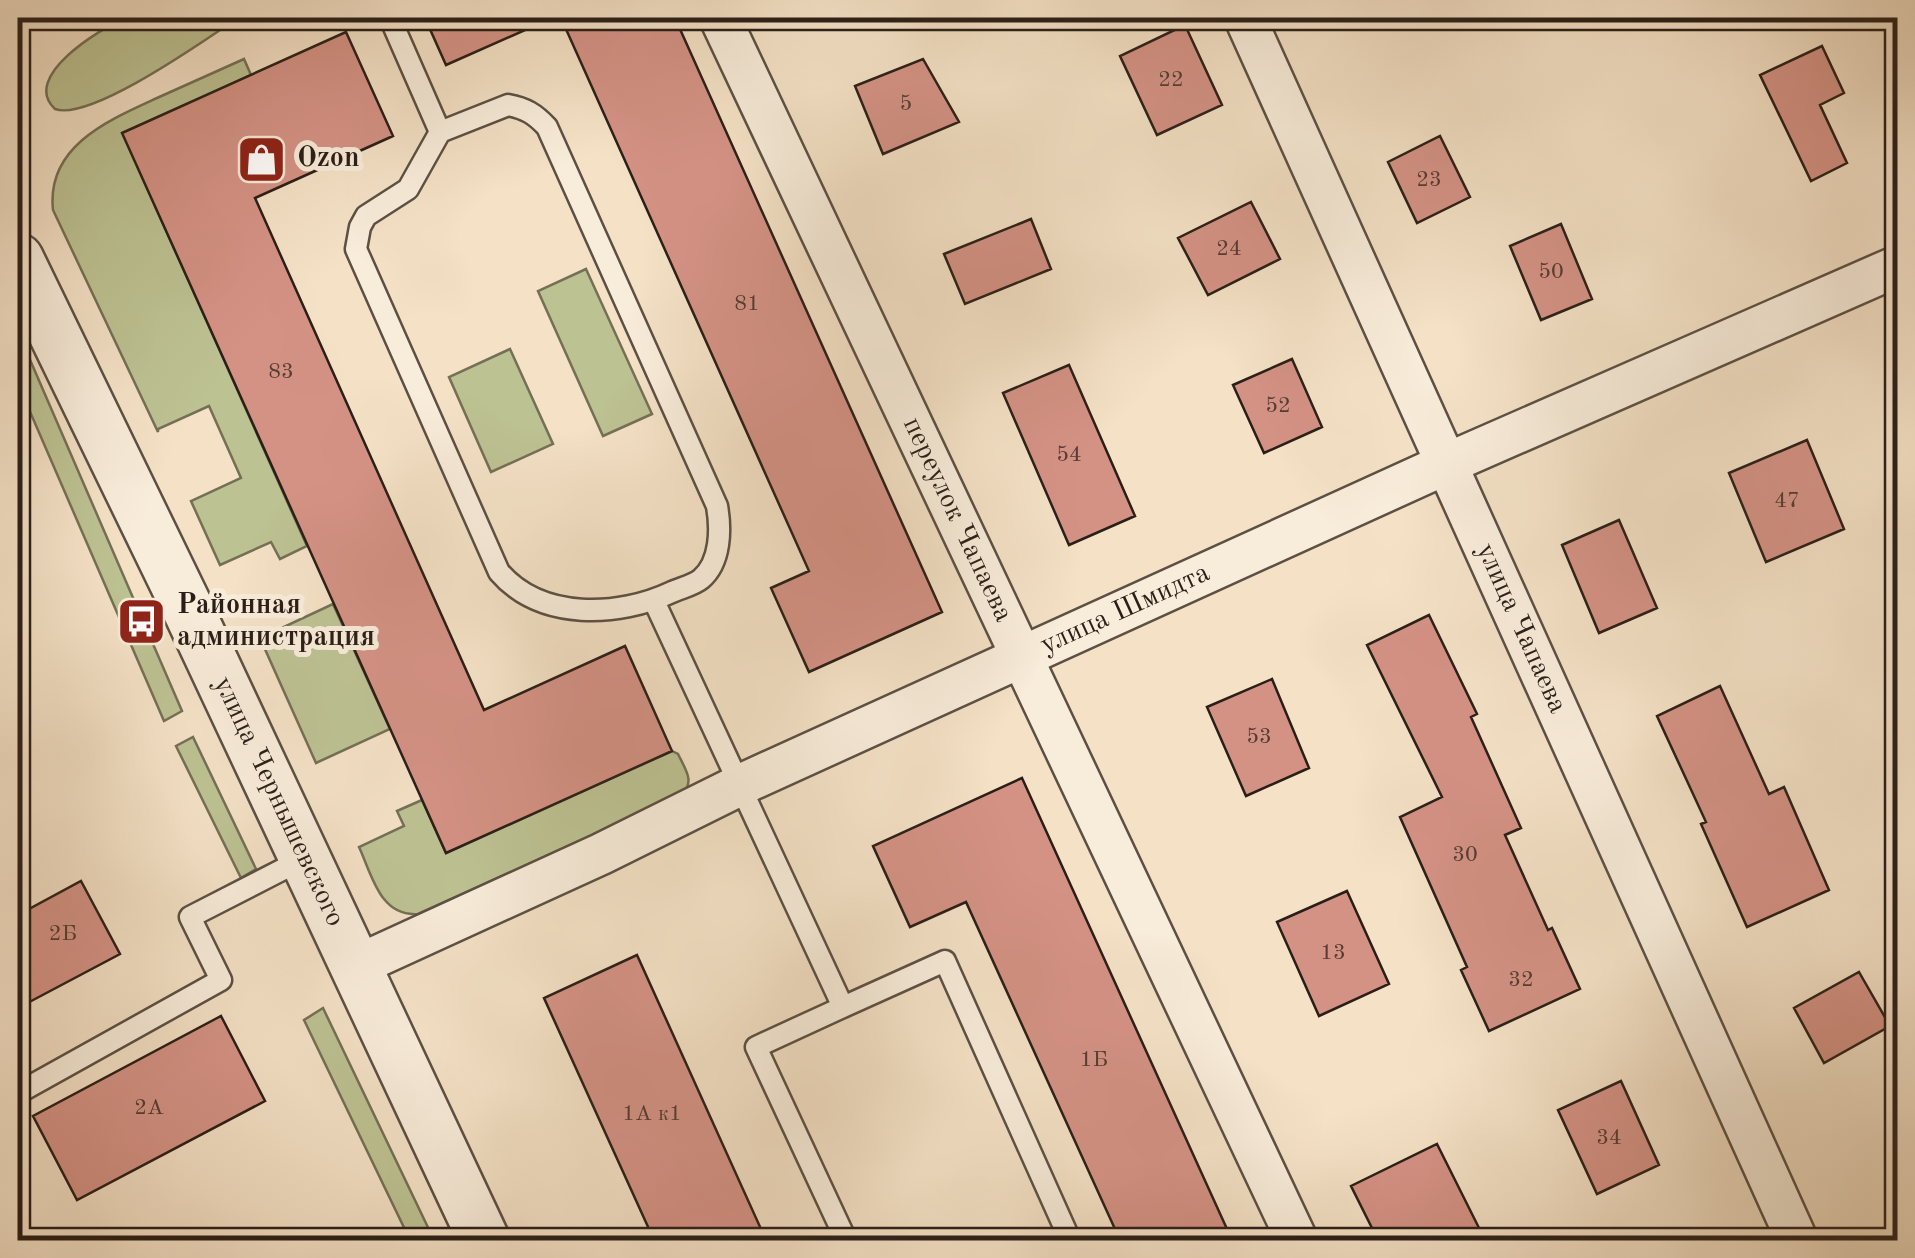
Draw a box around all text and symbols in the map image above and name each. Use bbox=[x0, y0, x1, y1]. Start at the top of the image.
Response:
house number: 22 bbox=[1158, 69, 1184, 91]
house number: 5 bbox=[900, 93, 912, 115]
shop icon: Ozon bbox=[236, 133, 288, 185]
place label: Ozon bbox=[297, 145, 360, 173]
house number: 23 bbox=[1416, 169, 1442, 191]
house number: 24 bbox=[1216, 238, 1242, 260]
house number: 50 bbox=[1538, 261, 1564, 283]
house number: 81 bbox=[734, 293, 760, 315]
house number: 83 bbox=[268, 361, 294, 383]
house number: 52 bbox=[1265, 395, 1291, 417]
street label: переулок Чапаева bbox=[897, 413, 1017, 627]
house number: 54 bbox=[1056, 444, 1082, 466]
house number: 47 bbox=[1774, 490, 1800, 512]
street label: улица Чапаева bbox=[1470, 539, 1571, 718]
street label: улица Шмидта bbox=[1037, 559, 1214, 660]
place label: Районная администрация bbox=[177, 592, 375, 652]
bus stop icon: Районная администрация bbox=[116, 596, 168, 648]
street label: улица Чернышевского bbox=[208, 673, 349, 931]
house number: 53 bbox=[1246, 726, 1272, 748]
house number: 30 bbox=[1452, 844, 1478, 866]
house number: 2Б bbox=[49, 923, 77, 945]
house number: 13 bbox=[1320, 942, 1346, 964]
house number: 32 bbox=[1508, 969, 1534, 991]
house number: 1Б bbox=[1080, 1049, 1108, 1071]
house number: 2А bbox=[134, 1097, 164, 1119]
house number: 1А к1 bbox=[622, 1103, 682, 1125]
house number: 34 bbox=[1596, 1127, 1622, 1149]

